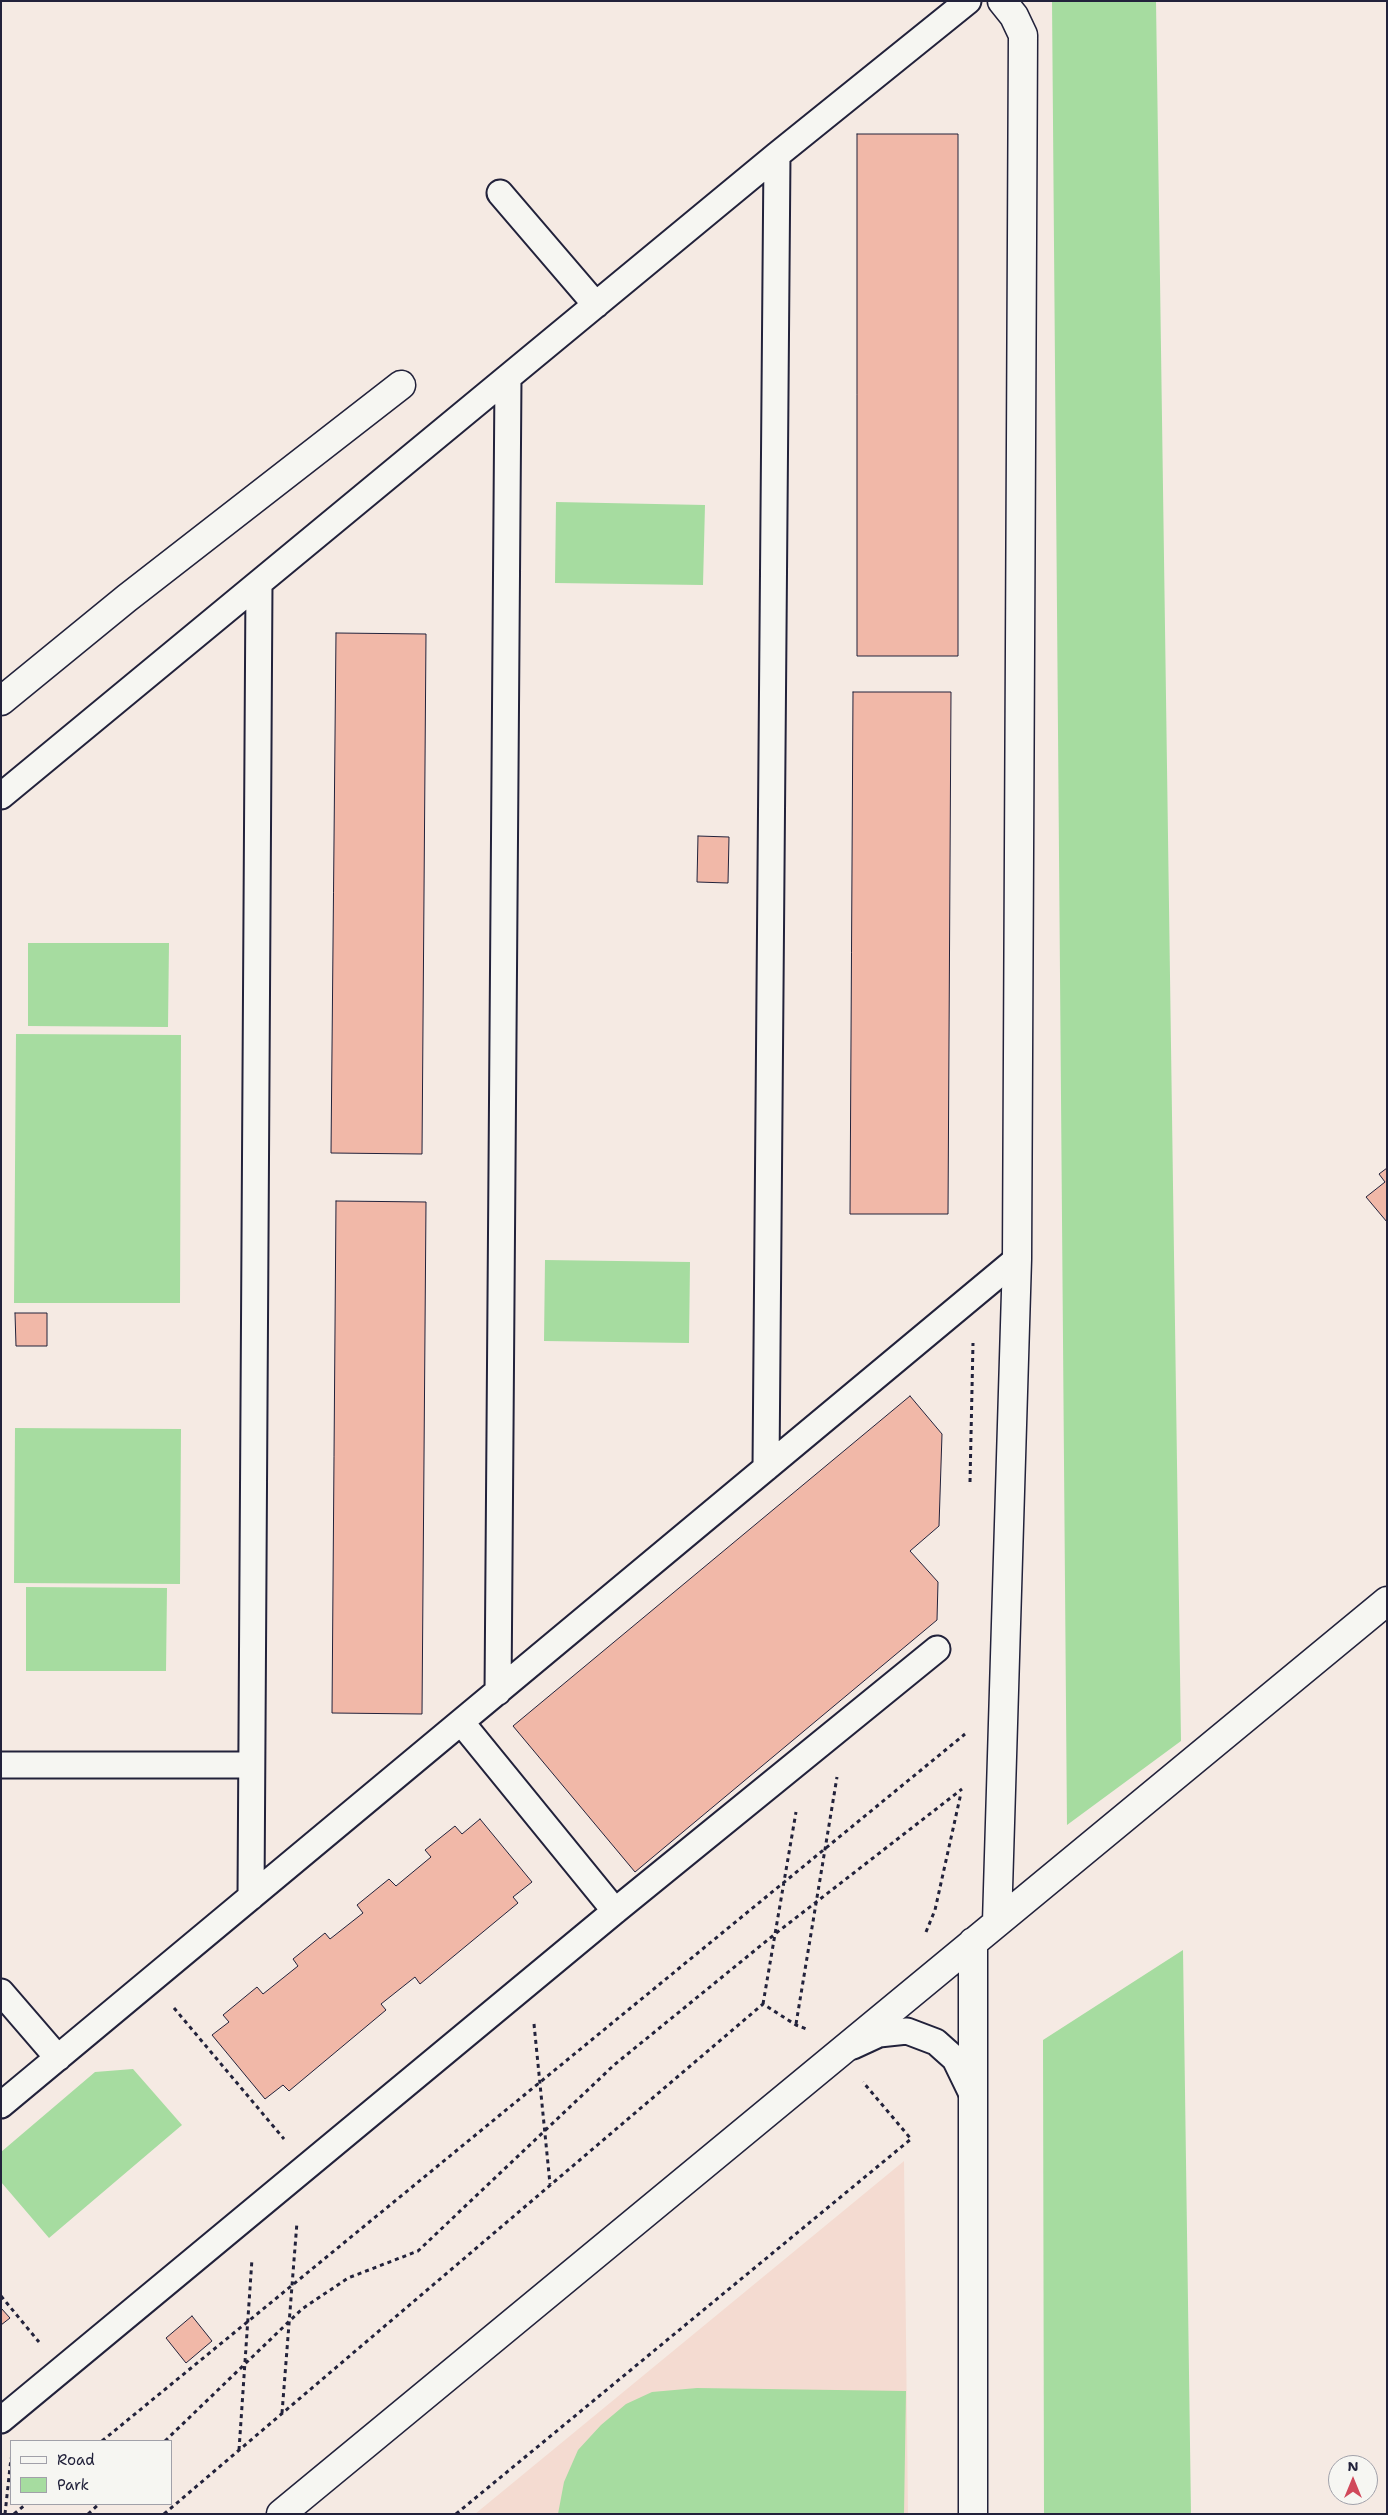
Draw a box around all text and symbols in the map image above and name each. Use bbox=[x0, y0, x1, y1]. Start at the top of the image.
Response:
legend bbox=[10, 2440, 172, 2505]
text: Road bbox=[57, 2450, 95, 2470]
north arrow bbox=[1328, 2455, 1378, 2505]
text: N bbox=[1347, 2457, 1359, 2475]
text: Park bbox=[57, 2475, 89, 2495]

